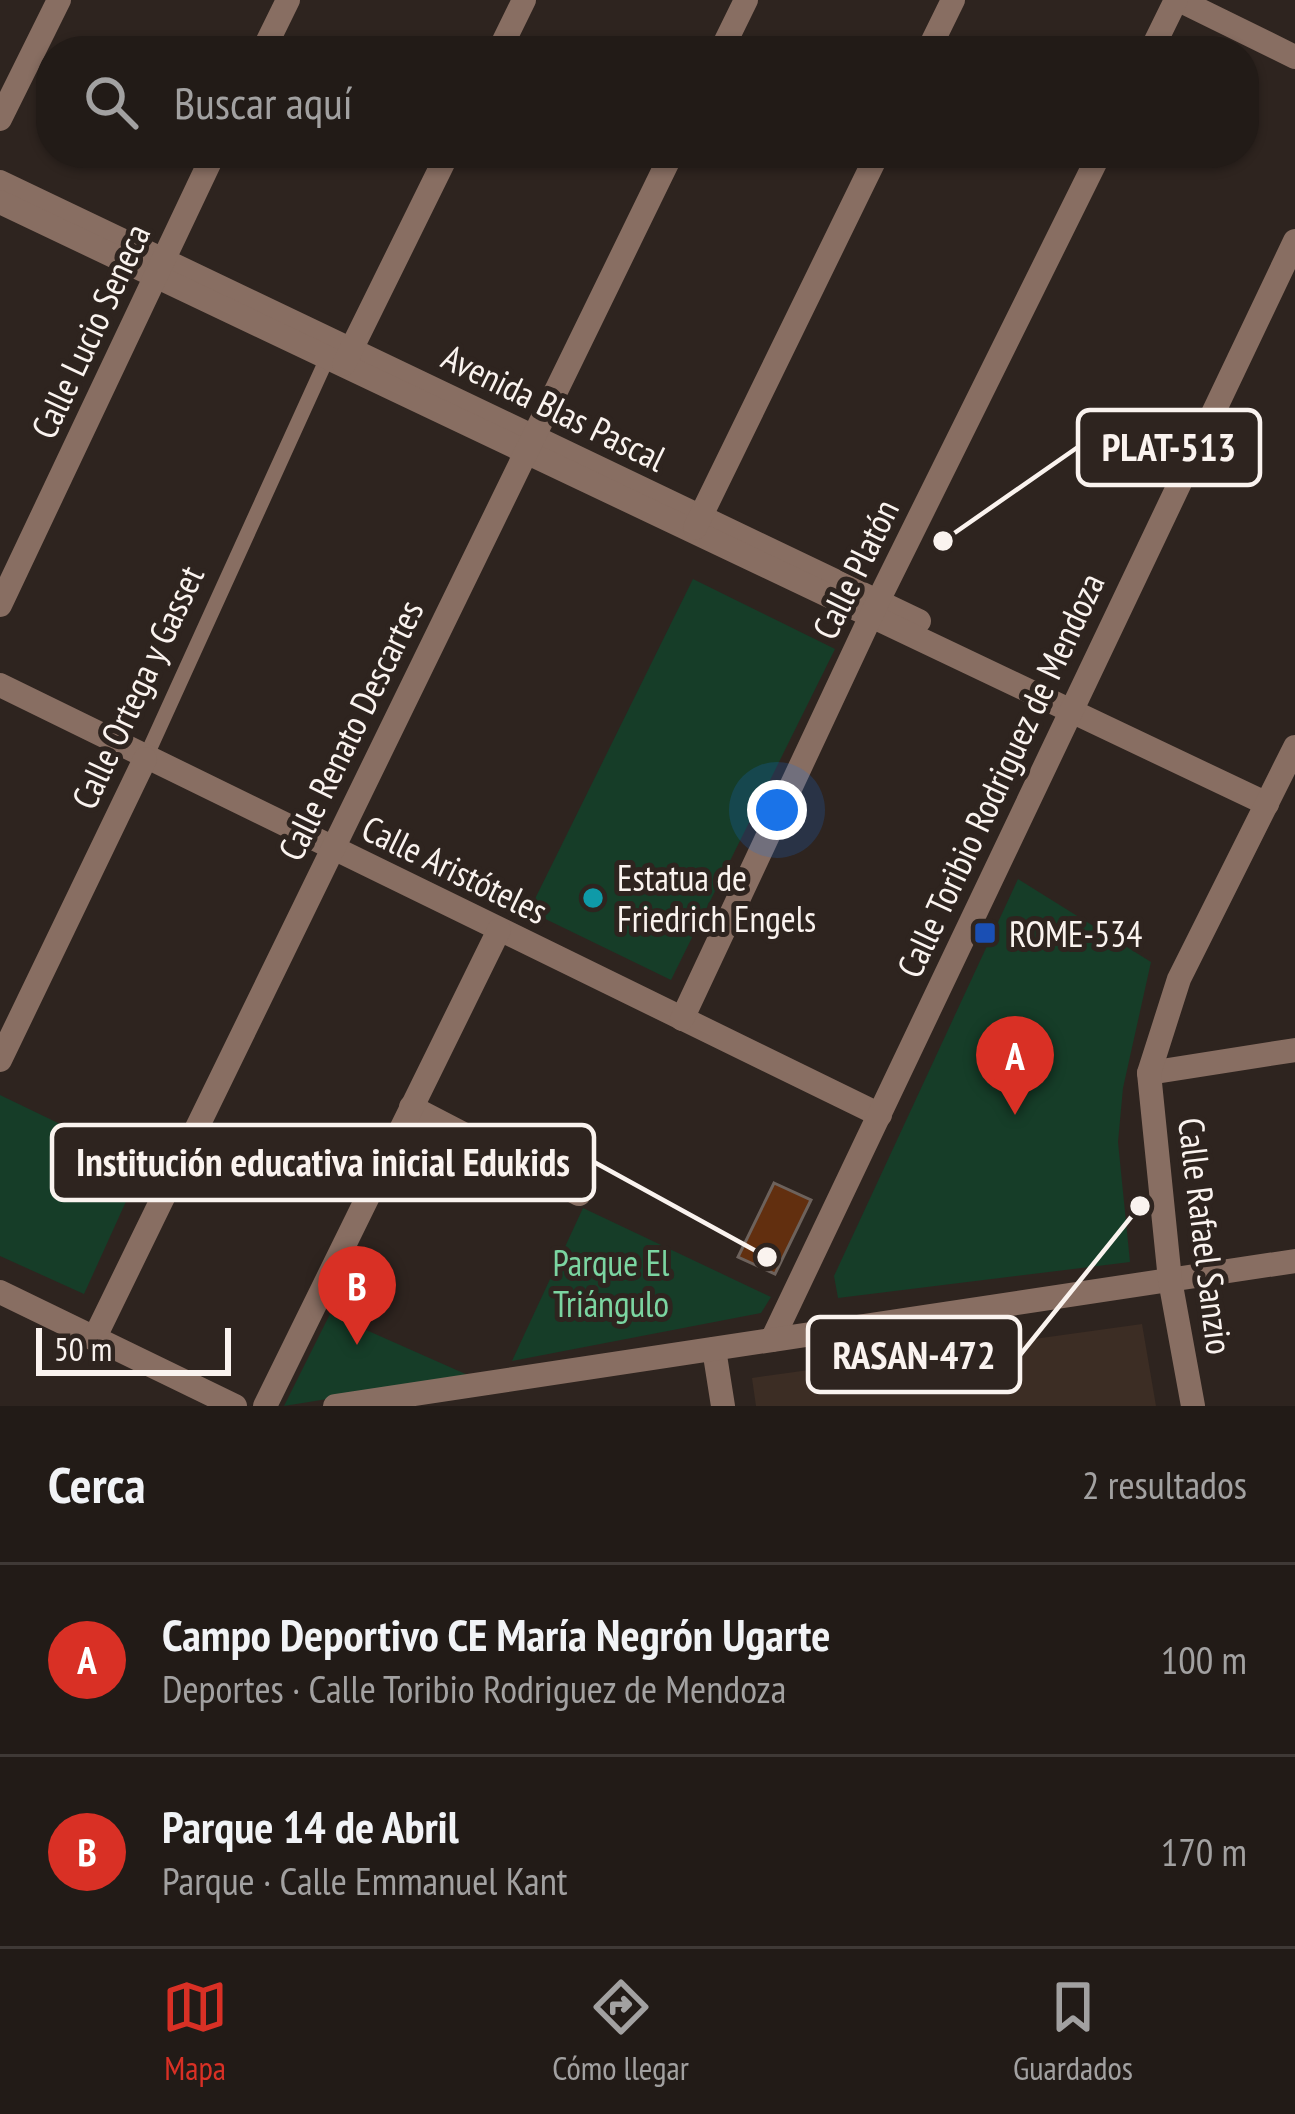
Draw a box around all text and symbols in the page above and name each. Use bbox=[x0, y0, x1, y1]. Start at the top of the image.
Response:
search box bbox=[36, 36, 1259, 168]
icon: search bbox=[78, 69, 144, 135]
text: Buscar aquí bbox=[174, 73, 353, 131]
street label: Calle Lucio Seneca bbox=[20, 216, 160, 446]
street label: Avenida Blas Pascal bbox=[435, 333, 674, 482]
callout: PLAT-513 bbox=[1078, 410, 1260, 485]
text: PLAT-513 bbox=[1102, 421, 1236, 472]
street label: Calle Platón bbox=[801, 491, 909, 647]
street label: Calle Ortega y Gasset bbox=[60, 558, 214, 816]
street label: Calle Toribio Rodriguez de Mendoza bbox=[886, 565, 1114, 985]
street label: Calle Renato Descartes bbox=[267, 592, 433, 868]
your location bbox=[747, 780, 807, 840]
street label: Calle Aristóteles bbox=[355, 804, 555, 934]
place label: Estatua de Friedrich Engels bbox=[617, 854, 816, 942]
marker: Estatua de Friedrich Engels bbox=[580, 885, 606, 911]
place label: ROME-534 bbox=[1009, 910, 1143, 957]
marker: ROME-534 bbox=[972, 920, 998, 946]
pin: A bbox=[976, 1016, 1054, 1115]
street label: Calle Rafael Sanzio bbox=[1168, 1115, 1244, 1357]
callout: Institución educativa inicial Edukids bbox=[52, 1125, 594, 1200]
text: Institución educativa inicial Edukids bbox=[76, 1136, 570, 1187]
park label: Parque El Triángulo bbox=[552, 1239, 670, 1327]
pin: B bbox=[318, 1246, 396, 1345]
callout: RASAN-472 bbox=[808, 1317, 1020, 1392]
scale bar bbox=[36, 1322, 231, 1375]
text: 50 m bbox=[54, 1327, 112, 1370]
text: RASAN-472 bbox=[832, 1329, 996, 1380]
text: Cerca bbox=[48, 1451, 146, 1517]
text: 2 resultados bbox=[1082, 1459, 1247, 1510]
text: Campo Deportivo CE María Negrón Ugarte bbox=[162, 1605, 831, 1663]
text: A bbox=[77, 1634, 97, 1685]
text: 100 m bbox=[1161, 1634, 1247, 1685]
text: Deportes · Calle Toribio Rodriguez de Mendoza bbox=[162, 1663, 786, 1714]
text: Parque 14 de Abril bbox=[162, 1797, 459, 1855]
text: B bbox=[77, 1826, 97, 1877]
text: 170 m bbox=[1161, 1826, 1247, 1877]
text: Parque · Calle Emmanuel Kant bbox=[162, 1855, 568, 1906]
tab: Mapa bbox=[162, 1974, 228, 2089]
tab: Cómo llegar bbox=[552, 1974, 689, 2089]
tab: Guardados bbox=[1013, 1974, 1133, 2089]

